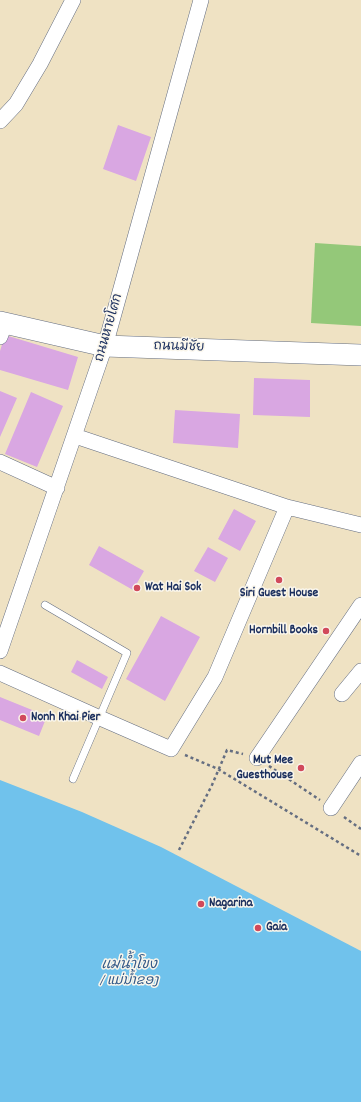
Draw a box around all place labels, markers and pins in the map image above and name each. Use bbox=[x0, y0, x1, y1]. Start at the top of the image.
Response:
marker: Siri Guest House bbox=[274, 575, 284, 585]
place label: Wat Hai Sok bbox=[145, 580, 201, 596]
marker: Wat Hai Sok bbox=[132, 583, 142, 593]
place label: Siri Guest House bbox=[240, 586, 318, 602]
place label: Hornbill Books bbox=[249, 623, 318, 639]
marker: Hornbill Books bbox=[321, 626, 331, 636]
place label: Nonh Khai Pier bbox=[31, 710, 100, 726]
marker: Nonh Khai Pier bbox=[18, 713, 28, 723]
place label: Mut Mee Guesthouse bbox=[236, 753, 293, 784]
marker: Mut Mee Guesthouse bbox=[296, 763, 306, 773]
place label: Nagarina bbox=[209, 896, 253, 912]
marker: Nagarina bbox=[196, 899, 206, 909]
place label: Gaia bbox=[266, 920, 287, 936]
marker: Gaia bbox=[253, 923, 263, 933]

